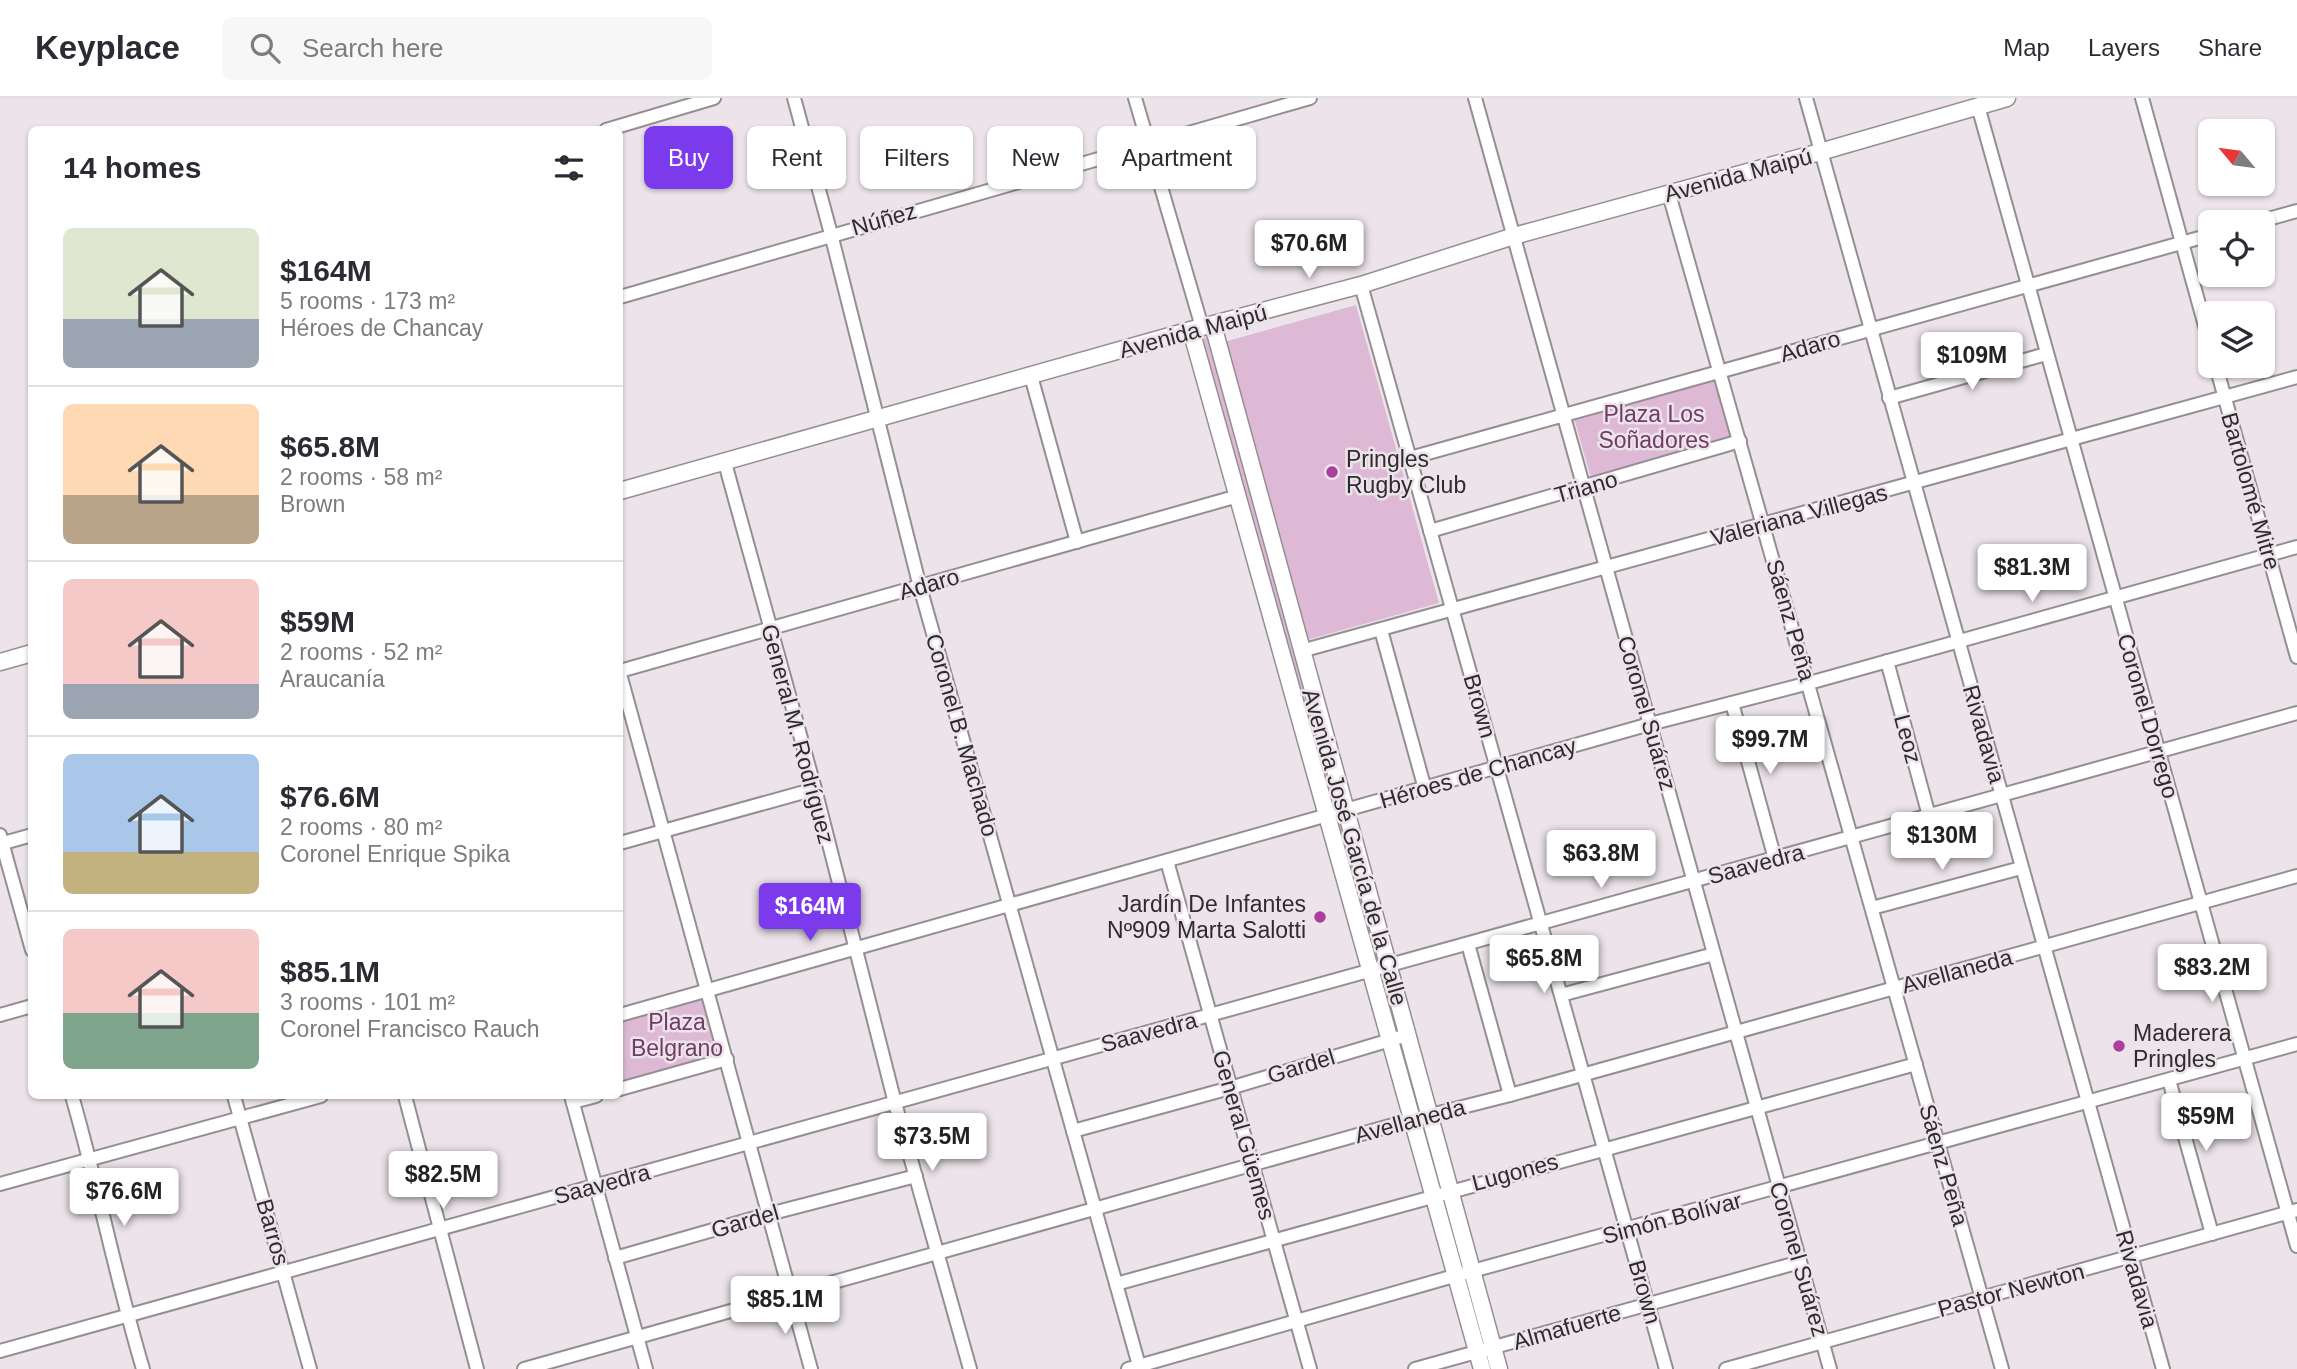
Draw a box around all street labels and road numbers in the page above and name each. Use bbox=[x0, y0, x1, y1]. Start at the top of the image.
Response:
street label: Avenida Maipú bbox=[1661, 143, 1815, 207]
street label: Núñez bbox=[848, 197, 920, 241]
street label: Avenida Maipú bbox=[1116, 299, 1270, 363]
street label: Adaro bbox=[1777, 325, 1843, 367]
street label: Bartolomé Mitre bbox=[2216, 409, 2286, 573]
street label: Triano bbox=[1551, 466, 1621, 508]
street label: Valeriana Villegas bbox=[1708, 479, 1890, 551]
street label: Sáenz Peña bbox=[1761, 556, 1821, 684]
street label: Adaro bbox=[896, 563, 962, 605]
street label: General M. Rodríguez bbox=[756, 621, 840, 847]
street label: Coronel B. Machado bbox=[921, 631, 1003, 839]
street label: Coronel Dorrego bbox=[2112, 631, 2184, 801]
street label: Coronel Suárez bbox=[1612, 633, 1682, 793]
street label: Brown bbox=[1459, 671, 1501, 741]
street label: Rivadavia bbox=[1958, 682, 2010, 786]
street label: Avenida José García de la Calle bbox=[1297, 686, 1413, 1008]
street label: Leoz bbox=[1889, 712, 1927, 766]
street label: Héroes de Chancay bbox=[1377, 732, 1580, 814]
street label: Saavedra bbox=[1705, 839, 1807, 889]
street label: Avellaneda bbox=[1899, 944, 2015, 998]
street label: Saavedra bbox=[1098, 1007, 1200, 1057]
street label: Gardel bbox=[1264, 1043, 1338, 1089]
street label: General Güemes bbox=[1207, 1047, 1281, 1223]
street label: Avellaneda bbox=[1352, 1094, 1468, 1148]
street label: Sáenz Peña bbox=[1914, 1101, 1974, 1229]
street label: Lugones bbox=[1469, 1148, 1561, 1196]
street label: Saavedra bbox=[551, 1159, 653, 1209]
street label: Coronel Suárez bbox=[1764, 1179, 1834, 1339]
street label: Simón Bolívar bbox=[1599, 1187, 1745, 1249]
street label: Barros bbox=[251, 1196, 295, 1268]
street label: Gardel bbox=[708, 1199, 782, 1243]
street label: Rivadavia bbox=[2111, 1227, 2163, 1331]
street label: Brown bbox=[1624, 1257, 1666, 1327]
street label: Pastor Newton bbox=[1935, 1258, 2087, 1322]
street label: Almafuerte bbox=[1510, 1299, 1624, 1355]

